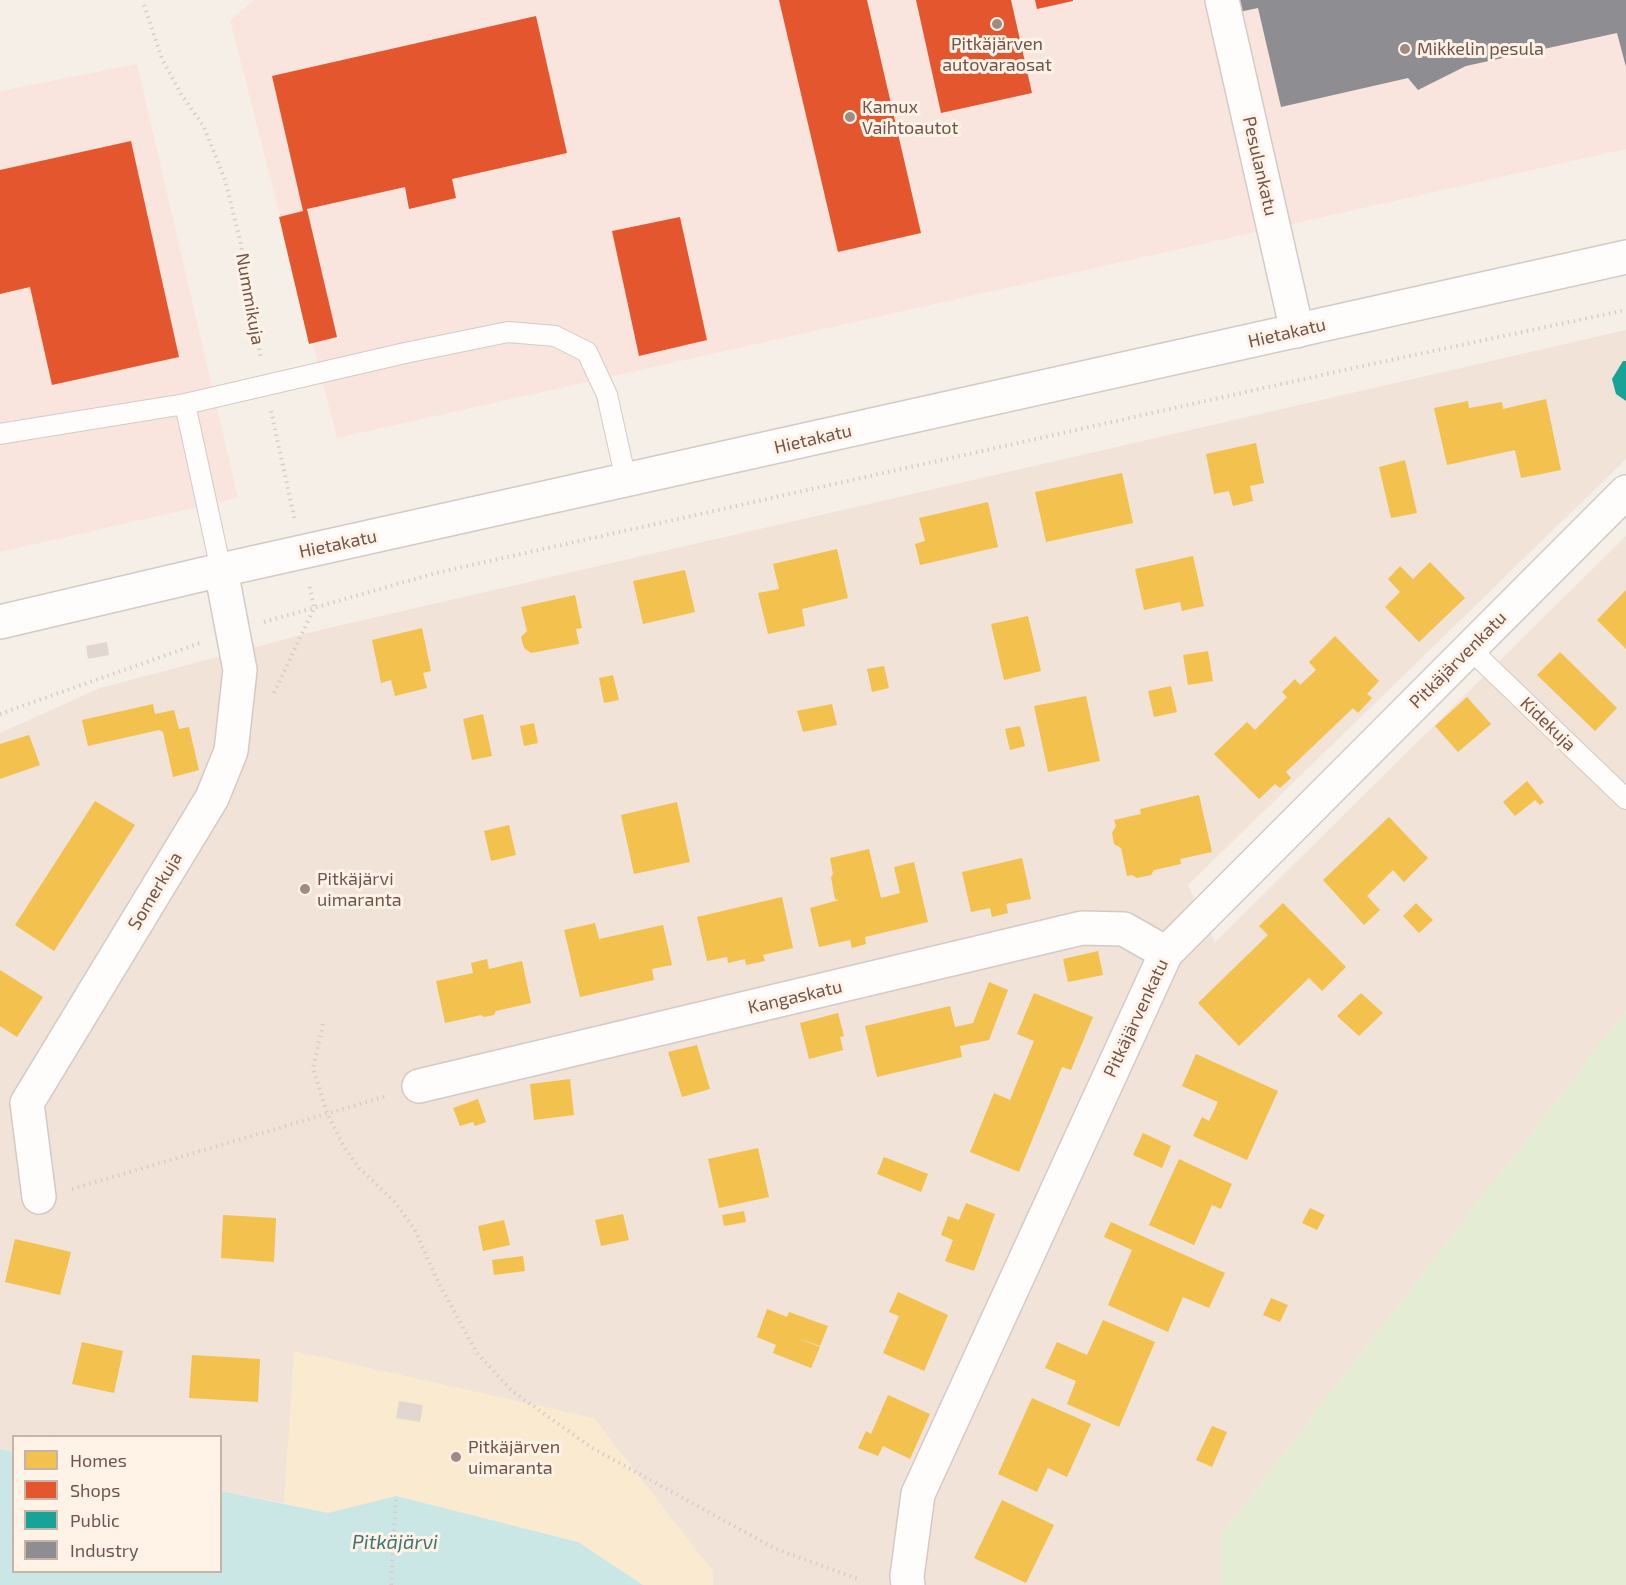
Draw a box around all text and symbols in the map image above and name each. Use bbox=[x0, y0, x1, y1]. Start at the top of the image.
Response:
marker: Pitkäjärven autovaraosat bbox=[990, 17, 1004, 31]
place label: Pitkäjärven autovaraosat bbox=[942, 33, 1052, 76]
place label: Mikkelin pesula bbox=[1417, 38, 1544, 60]
marker: Mikkelin pesula bbox=[1398, 42, 1412, 56]
place label: Kamux Vaihtoautot bbox=[862, 96, 958, 138]
marker: Kamux Vaihtoautot bbox=[843, 110, 857, 124]
street label: Pesulankatu bbox=[1238, 114, 1282, 218]
street label: Nummikuja bbox=[231, 251, 269, 347]
street label: Hietakatu bbox=[1246, 314, 1328, 352]
street label: Hietakatu bbox=[772, 420, 854, 458]
street label: Hietakatu bbox=[297, 525, 379, 563]
street label: Pitkäjärvenkatu bbox=[1405, 607, 1511, 713]
street label: Kidekuja bbox=[1516, 692, 1580, 756]
street label: Somerkuja bbox=[123, 848, 187, 934]
place label: Pitkäjärvi uimaranta bbox=[317, 868, 402, 910]
marker: Pitkäjärvi uimaranta bbox=[298, 882, 312, 896]
street label: Pitkäjärvenkatu bbox=[1099, 955, 1173, 1081]
street label: Kangaskatu bbox=[746, 976, 844, 1018]
legend bbox=[12, 1435, 222, 1573]
place label: Pitkäjärven uimaranta bbox=[468, 1436, 560, 1478]
text: Homes bbox=[70, 1449, 127, 1471]
marker: Pitkäjärven uimaranta bbox=[449, 1450, 463, 1464]
text: Shops bbox=[70, 1479, 120, 1501]
text: Public bbox=[70, 1509, 120, 1531]
water label: Pitkäjärvi bbox=[352, 1530, 438, 1554]
text: Industry bbox=[70, 1539, 139, 1561]

